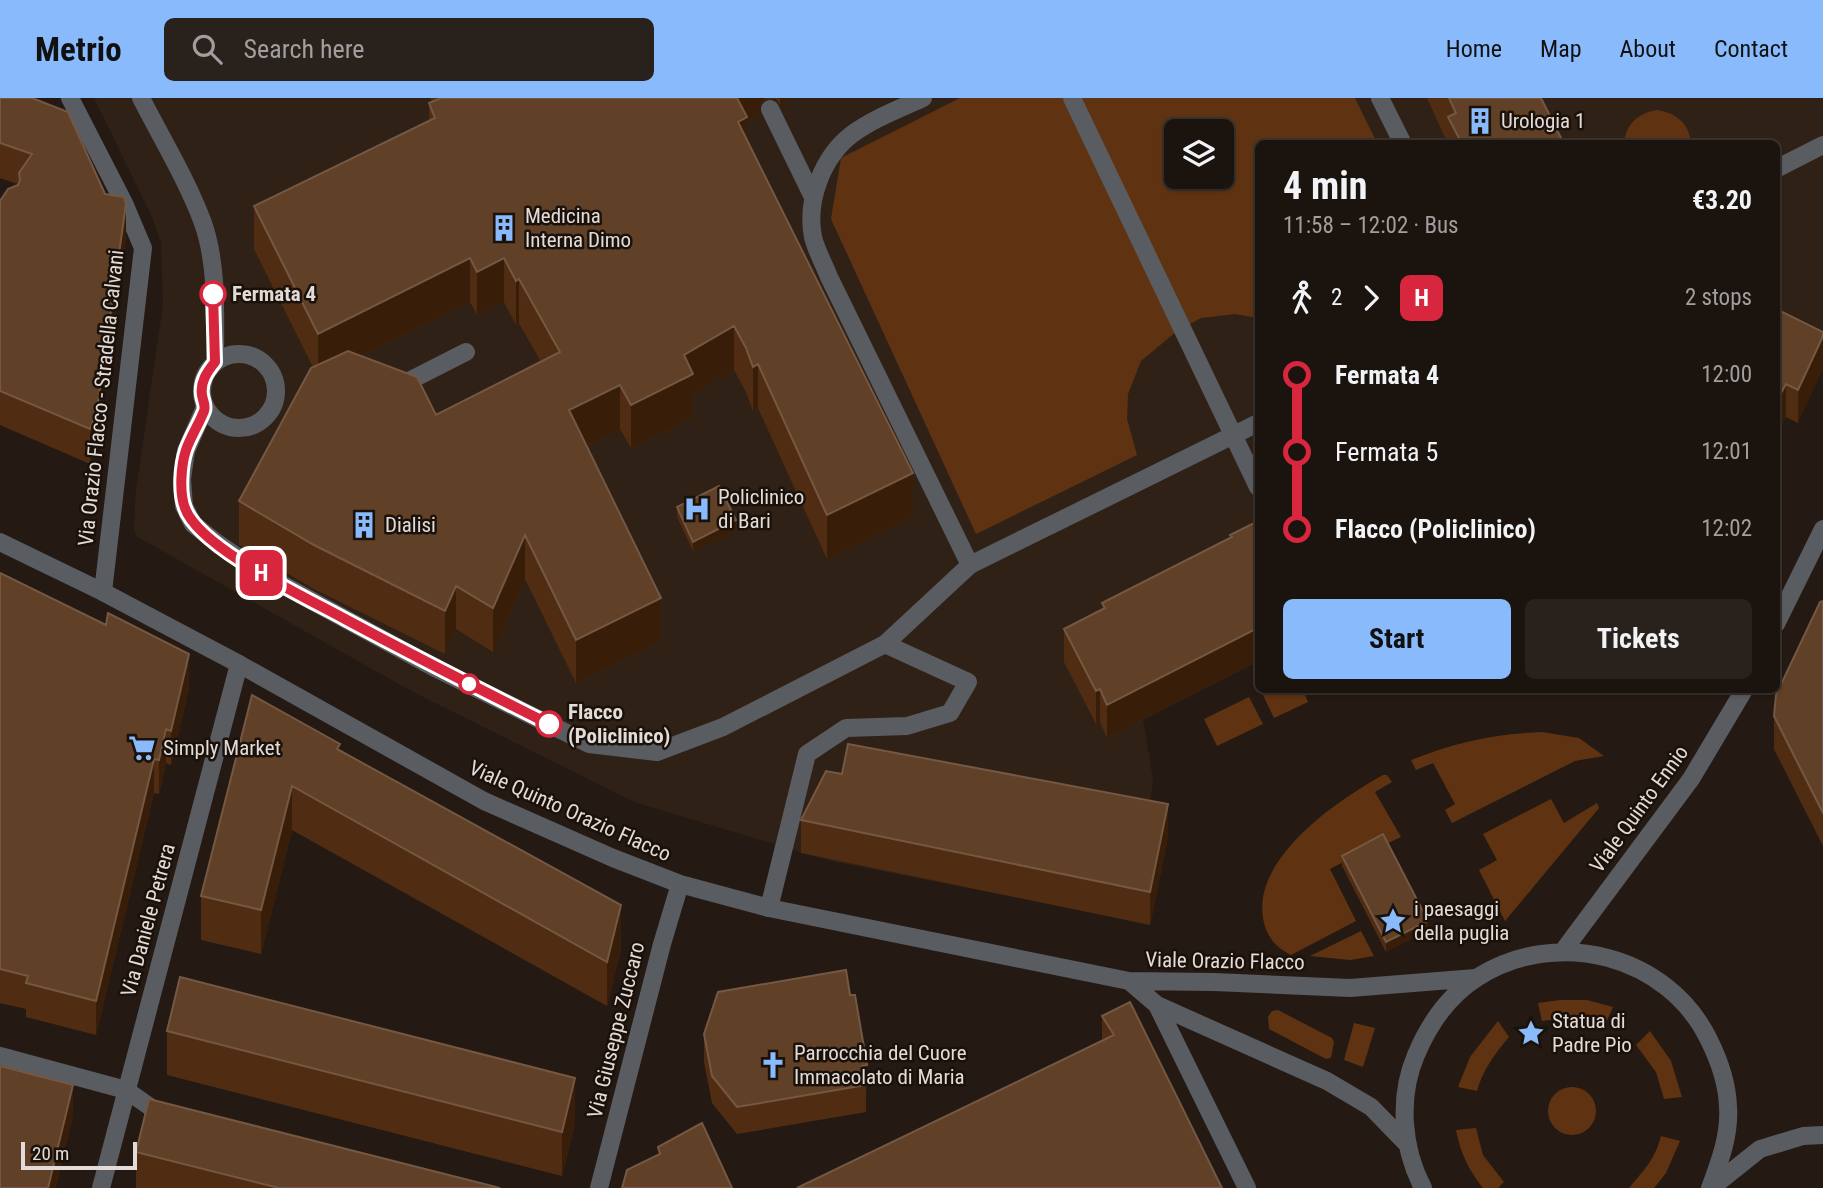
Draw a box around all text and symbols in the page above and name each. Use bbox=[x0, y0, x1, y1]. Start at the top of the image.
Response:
search box bbox=[164, 18, 654, 81]
text: Metrio bbox=[35, 30, 122, 69]
icon: search bbox=[188, 30, 226, 68]
text: Search here bbox=[244, 34, 365, 64]
text: Home bbox=[1446, 35, 1502, 63]
text: Map bbox=[1540, 35, 1582, 63]
text: About bbox=[1620, 35, 1676, 63]
text: Contact bbox=[1714, 35, 1788, 63]
building icon: Urologia 1 bbox=[1465, 106, 1495, 136]
place label: Urologia 1 bbox=[1501, 109, 1585, 133]
map controls bbox=[1164, 119, 1234, 189]
button: layers bbox=[1164, 119, 1234, 189]
text: 4 min bbox=[1283, 164, 1367, 208]
text: €3.20 bbox=[1692, 185, 1752, 215]
place label: Medicina Interna Dimo bbox=[525, 204, 631, 252]
text: 11:58 – 12:02 · Bus bbox=[1283, 212, 1459, 239]
building icon: Medicina Interna Dimo bbox=[489, 213, 519, 243]
street label: Via Orazio Flacco - Stradella Calvani bbox=[73, 249, 129, 547]
icon: walk bbox=[1283, 279, 1321, 317]
icon: forward bbox=[1352, 279, 1390, 317]
marker: Fermata 4 bbox=[200, 281, 226, 307]
place label: Fermata 4 bbox=[232, 282, 316, 306]
text: 2 bbox=[1331, 284, 1342, 311]
text: H bbox=[1414, 284, 1429, 312]
text: 2 stops bbox=[1685, 284, 1752, 311]
text: Fermata 4 bbox=[1335, 360, 1439, 390]
text: 12:00 bbox=[1701, 361, 1752, 388]
text: Fermata 5 bbox=[1335, 437, 1438, 467]
text: 12:01 bbox=[1701, 438, 1752, 465]
place label: Policlinico di Bari bbox=[718, 485, 804, 533]
hospital icon: Policlinico di Bari bbox=[682, 494, 712, 524]
building icon: Dialisi bbox=[349, 510, 379, 540]
place label: Dialisi bbox=[385, 513, 436, 537]
text: Flacco (Policlinico) bbox=[1335, 514, 1536, 544]
text: 12:02 bbox=[1701, 515, 1752, 542]
line badge: H bbox=[238, 550, 284, 596]
text: H bbox=[254, 559, 268, 587]
button: Start bbox=[1283, 599, 1511, 679]
button: Tickets bbox=[1525, 599, 1752, 679]
unlabelled marker bbox=[459, 674, 479, 694]
place label: Flacco (Policlinico) bbox=[568, 700, 670, 748]
marker: Flacco (Policlinico) bbox=[536, 711, 562, 737]
supermarket icon: Simply Market bbox=[127, 733, 157, 763]
place label: Simply Market bbox=[163, 736, 281, 760]
street label: Viale Quinto Ennio bbox=[1585, 741, 1693, 877]
street label: Viale Quinto Orazio Flacco bbox=[465, 756, 675, 866]
street label: Via Daniele Petrera bbox=[116, 841, 180, 999]
place label: i paesaggi della puglia bbox=[1414, 897, 1509, 945]
place icon: i paesaggi della puglia bbox=[1378, 906, 1408, 936]
street label: Via Giuseppe Zuccaro bbox=[582, 939, 650, 1121]
street label: Viale Orazio Flacco bbox=[1145, 948, 1305, 974]
place label: Statua di Padre Pio bbox=[1552, 1009, 1632, 1057]
place icon: Statua di Padre Pio bbox=[1516, 1018, 1546, 1048]
place label: Parrocchia del Cuore Immacolato di Maria bbox=[794, 1041, 967, 1089]
church icon: Parrocchia del Cuore Immacolato di Maria bbox=[758, 1050, 788, 1080]
scale bar bbox=[21, 1139, 136, 1171]
text: 20 m bbox=[32, 1142, 69, 1165]

